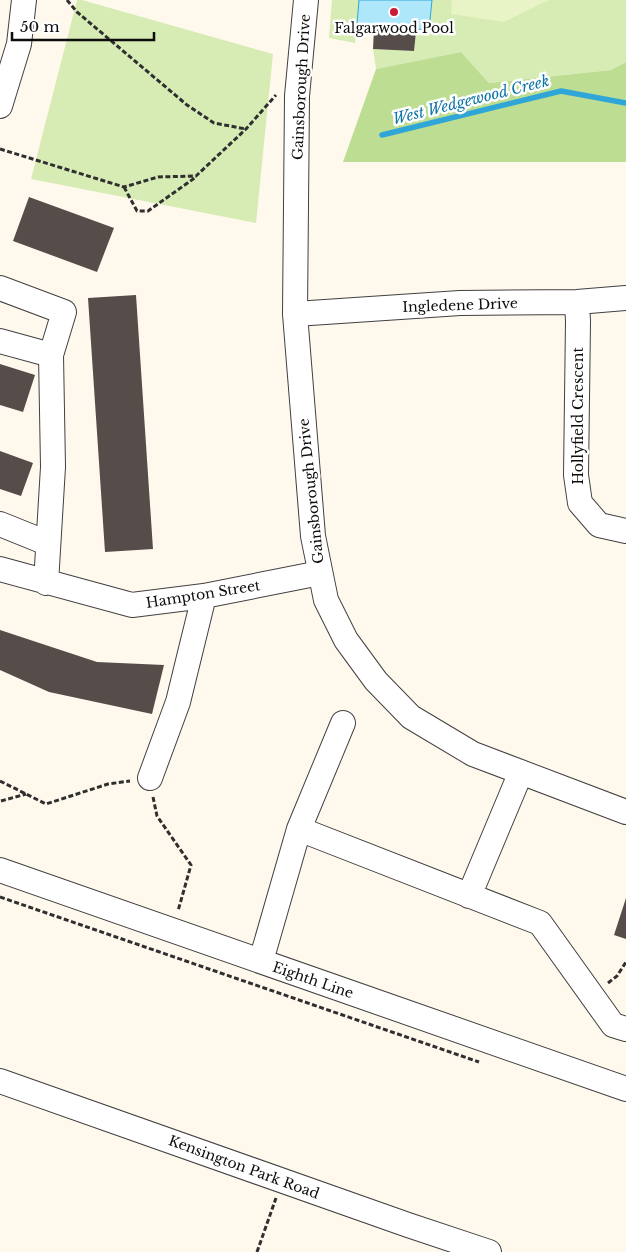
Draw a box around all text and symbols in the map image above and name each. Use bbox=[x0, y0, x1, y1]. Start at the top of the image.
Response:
marker: Falgarwood Pool bbox=[388, 6, 400, 18]
scale bar bbox=[12, 10, 155, 42]
street label: Gainsborough Drive bbox=[288, 14, 314, 160]
text: 50 m bbox=[20, 17, 60, 36]
place label: Falgarwood Pool bbox=[334, 19, 454, 37]
water label: West Wedgewood Creek bbox=[391, 71, 551, 128]
street label: Ingledene Drive bbox=[402, 294, 518, 316]
street label: Hollyfield Crescent bbox=[569, 347, 587, 485]
street label: Gainsborough Drive bbox=[294, 417, 328, 565]
street label: Hampton Street bbox=[145, 576, 262, 612]
street label: Eighth Line bbox=[270, 958, 356, 1002]
street label: Kensington Park Road bbox=[166, 1131, 322, 1203]

